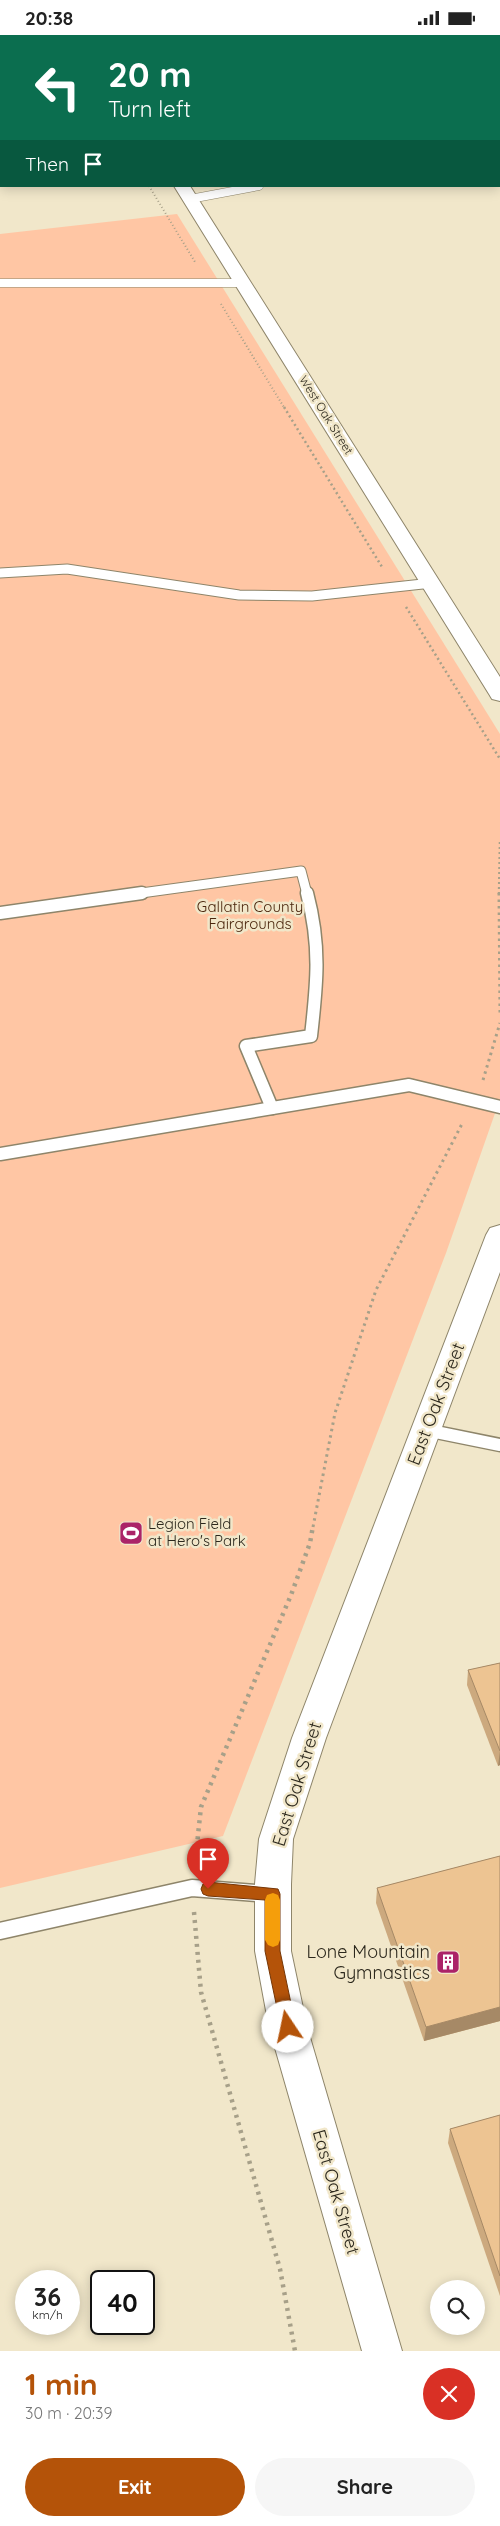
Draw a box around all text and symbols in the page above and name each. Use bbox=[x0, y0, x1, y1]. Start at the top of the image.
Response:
text: 20:38 bbox=[25, 6, 73, 30]
text: 20 m bbox=[108, 52, 191, 96]
icon: left bbox=[25, 55, 90, 120]
text: Turn left bbox=[108, 95, 191, 123]
icon: arrive bbox=[79, 150, 107, 178]
text: Then bbox=[25, 152, 69, 176]
street label: West Oak Street bbox=[296, 373, 357, 457]
park label: Gallatin County Fairgrounds bbox=[197, 897, 303, 933]
street label: East Oak Street bbox=[402, 1339, 469, 1468]
place label: Legion Field at Hero's Park bbox=[148, 1514, 246, 1550]
sports icon: Legion Field at Hero's Park bbox=[118, 1520, 144, 1546]
street label: East Oak Street bbox=[267, 1719, 326, 1849]
pin bbox=[187, 1838, 229, 1889]
icon: arrive bbox=[194, 1845, 222, 1873]
place label: Lone Mountain Gymnastics bbox=[306, 1940, 430, 1984]
building icon: Lone Mountain Gymnastics bbox=[435, 1949, 461, 1975]
position arrow bbox=[261, 2000, 313, 2052]
street label: East Oak Street bbox=[308, 2127, 365, 2257]
speed limit sign: 40 bbox=[90, 2270, 155, 2335]
map controls bbox=[430, 2280, 485, 2335]
button: search bbox=[430, 2280, 485, 2335]
text: 36 bbox=[34, 2281, 61, 2312]
text: km/h bbox=[32, 2307, 63, 2322]
text: 1 min bbox=[25, 2365, 98, 2403]
button: close bbox=[423, 2368, 475, 2420]
text: 30 m · 20:39 bbox=[25, 2403, 112, 2423]
button: Exit bbox=[25, 2458, 245, 2516]
button: Share bbox=[255, 2458, 475, 2516]

